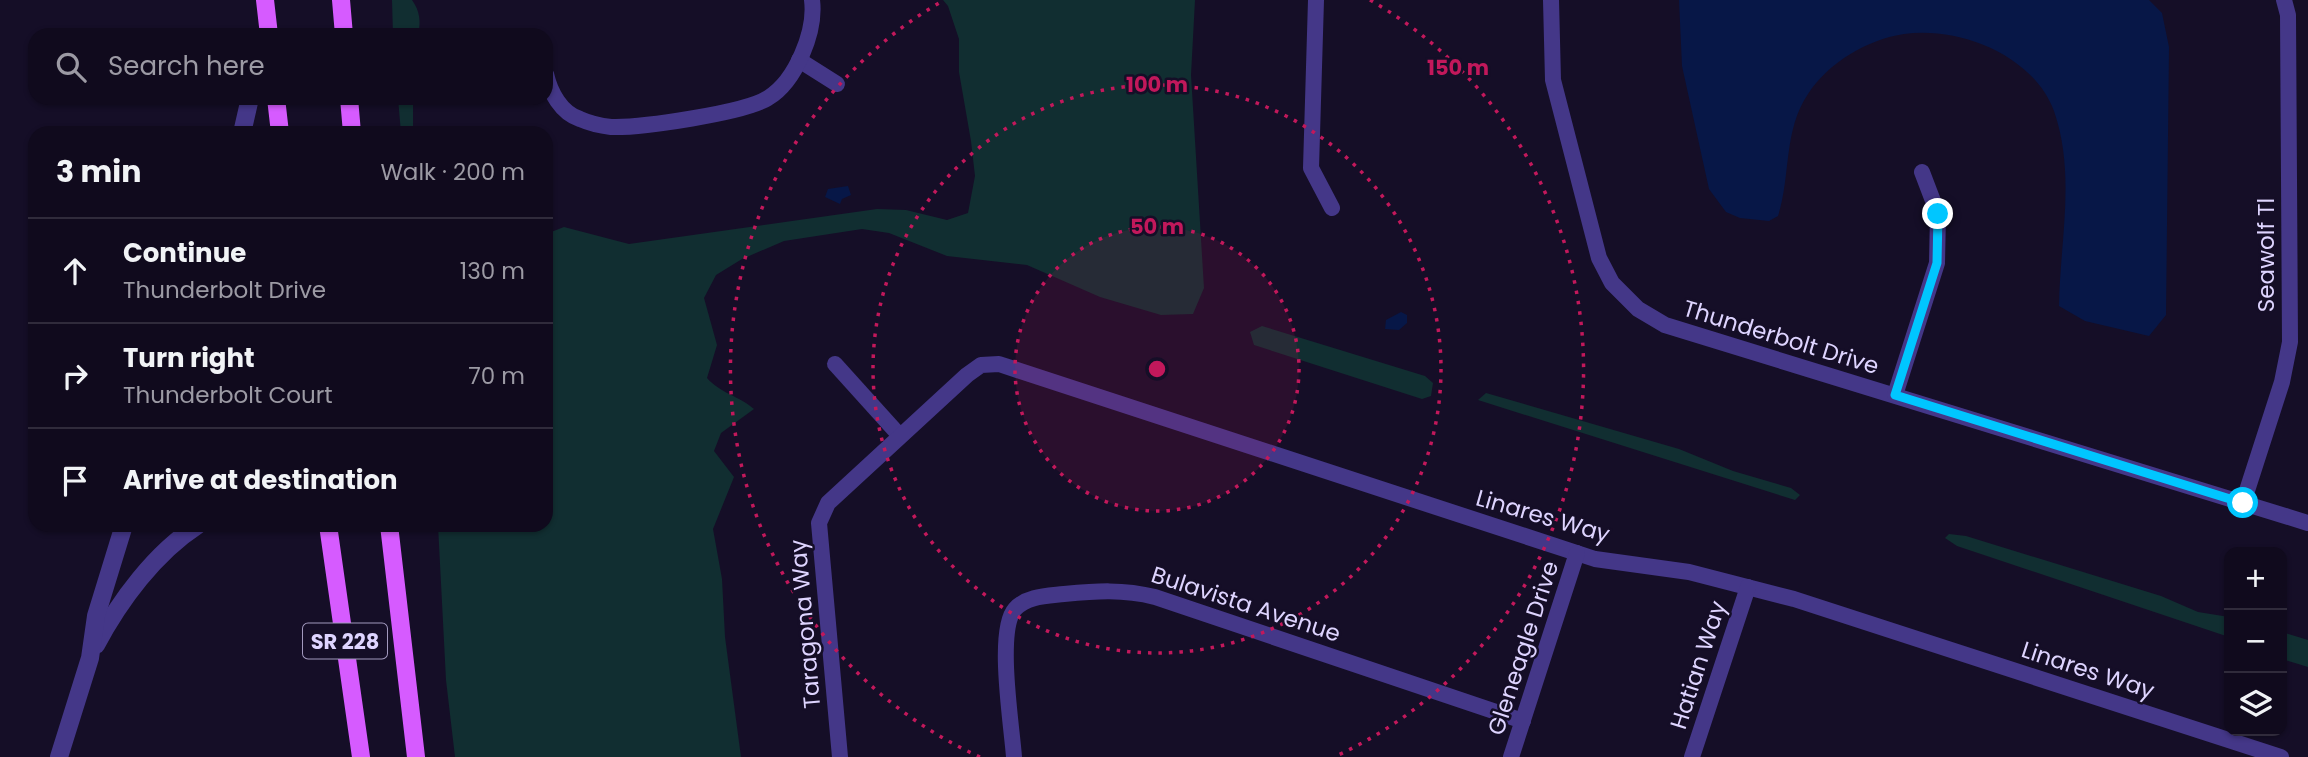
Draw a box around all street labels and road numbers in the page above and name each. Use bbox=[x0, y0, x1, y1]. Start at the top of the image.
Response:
street label: Seawolf Tl bbox=[2250, 198, 2282, 312]
street label: Thunderbolt Drive bbox=[1679, 292, 1883, 382]
street label: Linares Way bbox=[1472, 482, 1614, 550]
street label: Taragona Way bbox=[782, 538, 828, 710]
street label: Gleneagle Drive bbox=[1480, 557, 1566, 739]
street label: Bulavista Avenue bbox=[1147, 558, 1345, 650]
street label: Hatian Way bbox=[1662, 597, 1734, 733]
road number: SR 228 bbox=[303, 624, 387, 658]
street label: Linares Way bbox=[2018, 633, 2159, 707]

